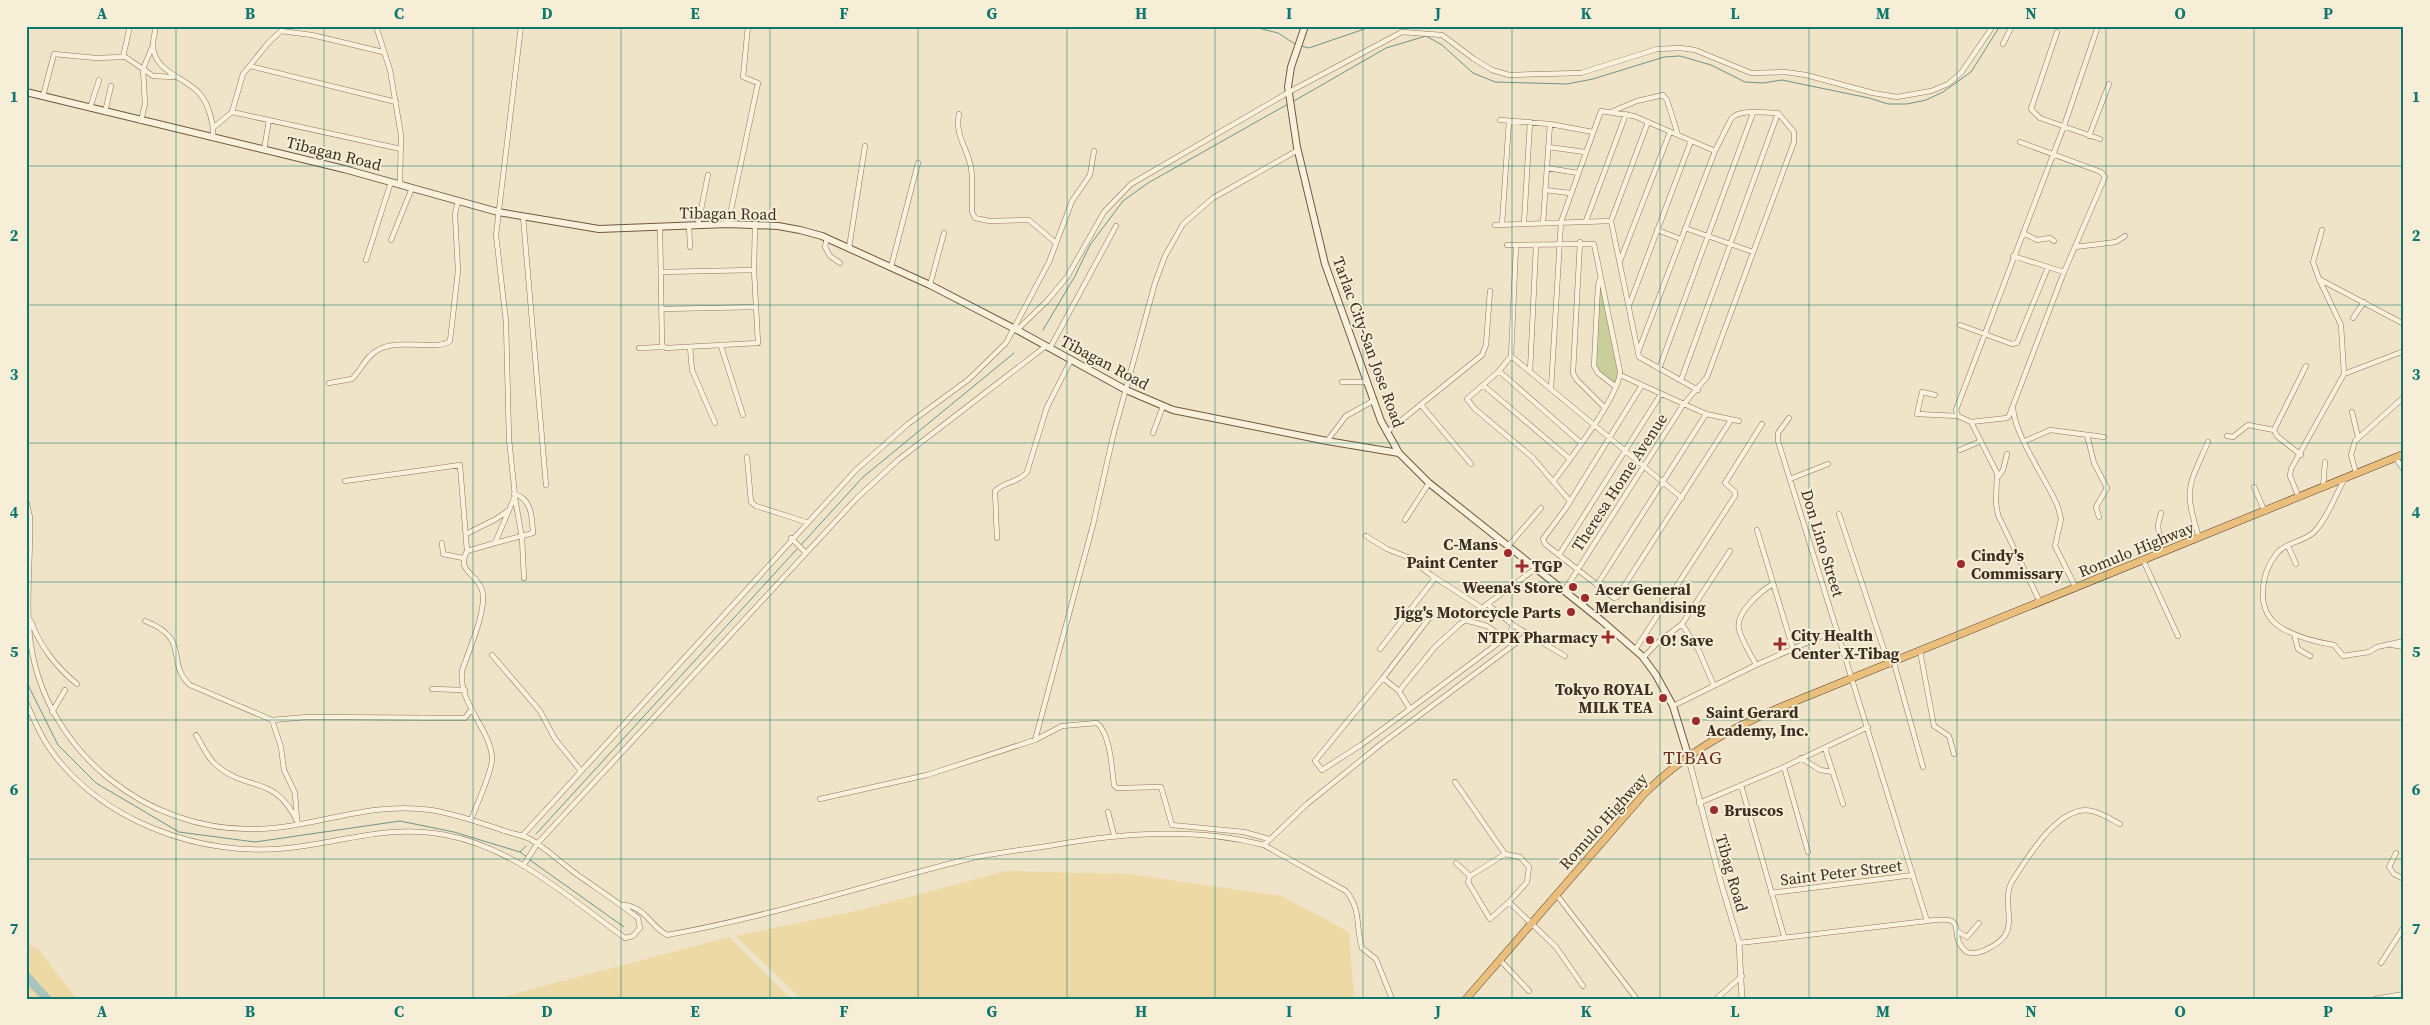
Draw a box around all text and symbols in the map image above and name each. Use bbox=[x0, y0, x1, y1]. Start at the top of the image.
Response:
text: A bbox=[97, 2, 108, 24]
text: B bbox=[245, 2, 256, 24]
text: C bbox=[394, 2, 404, 24]
text: D bbox=[541, 2, 553, 24]
text: E bbox=[690, 2, 700, 24]
text: F bbox=[839, 2, 849, 24]
text: G bbox=[987, 2, 998, 24]
text: H bbox=[1135, 2, 1147, 24]
text: I bbox=[1286, 2, 1292, 24]
text: J bbox=[1434, 2, 1441, 24]
text: K bbox=[1580, 2, 1592, 24]
text: L bbox=[1730, 2, 1740, 24]
text: M bbox=[1876, 2, 1890, 24]
text: N bbox=[2025, 2, 2037, 24]
text: O bbox=[2174, 2, 2186, 24]
text: P bbox=[2323, 2, 2333, 24]
text: 1 bbox=[10, 85, 18, 107]
text: 1 bbox=[2412, 85, 2420, 107]
street label: Tibagan Road bbox=[284, 131, 384, 175]
street label: Tibagan Road bbox=[679, 201, 777, 225]
text: 2 bbox=[10, 224, 19, 246]
text: 2 bbox=[2412, 224, 2421, 246]
street label: Tarlac City-San Jose Road bbox=[1328, 254, 1410, 430]
street label: Tibagan Road bbox=[1057, 329, 1153, 395]
text: 3 bbox=[10, 363, 19, 385]
text: 3 bbox=[2412, 363, 2421, 385]
street label: Theresa Home Avenue bbox=[1566, 409, 1672, 555]
street label: Don Lino Street bbox=[1796, 486, 1850, 600]
text: 4 bbox=[10, 501, 19, 523]
text: 4 bbox=[2412, 501, 2421, 523]
street label: Romulo Highway bbox=[2075, 516, 2198, 582]
place label: C-Mans Paint Center bbox=[1406, 533, 1499, 573]
place label: Cindy's Commissary bbox=[1971, 544, 2064, 584]
marker: C-Mans Paint Center bbox=[1502, 547, 1514, 559]
place label: TGP bbox=[1532, 555, 1563, 577]
marker: Cindy's Commissary bbox=[1955, 558, 1967, 570]
marker: TGP bbox=[1516, 560, 1528, 572]
place label: Weena's Store bbox=[1462, 576, 1563, 598]
place label: Acer General Merchandising bbox=[1595, 578, 1706, 618]
marker: Weena's Store bbox=[1567, 581, 1579, 593]
marker: Acer General Merchandising bbox=[1579, 592, 1591, 604]
place label: Jigg's Motorcycle Parts bbox=[1394, 601, 1561, 623]
marker: Jigg's Motorcycle Parts bbox=[1565, 606, 1577, 618]
place label: City Health Center X-Tibag bbox=[1791, 624, 1900, 664]
place label: NTPK Pharmacy bbox=[1477, 626, 1598, 648]
place label: O! Save bbox=[1660, 629, 1713, 651]
marker: NTPK Pharmacy bbox=[1602, 631, 1614, 643]
marker: O! Save bbox=[1644, 634, 1656, 646]
marker: City Health Center X-Tibag bbox=[1773, 637, 1787, 651]
text: 5 bbox=[10, 640, 19, 662]
text: 5 bbox=[2412, 640, 2421, 662]
place label: Tokyo ROYAL MILK TEA bbox=[1555, 678, 1653, 718]
marker: Tokyo ROYAL MILK TEA bbox=[1657, 692, 1669, 704]
place label: Saint Gerard Academy, Inc. bbox=[1706, 701, 1809, 741]
marker: Saint Gerard Academy, Inc. bbox=[1690, 715, 1702, 727]
district label: TIBAG bbox=[1663, 744, 1723, 770]
street label: Romulo Highway bbox=[1554, 767, 1653, 874]
text: 6 bbox=[10, 778, 19, 800]
text: 6 bbox=[2412, 778, 2421, 800]
place label: Bruscos bbox=[1724, 799, 1783, 821]
marker: Bruscos bbox=[1708, 804, 1720, 816]
street label: Tibag Road bbox=[1710, 832, 1754, 914]
street label: Saint Peter Street bbox=[1779, 854, 1904, 890]
text: 7 bbox=[10, 917, 19, 939]
text: 7 bbox=[2412, 917, 2421, 939]
text: A bbox=[97, 1000, 108, 1022]
text: B bbox=[245, 1000, 256, 1022]
text: C bbox=[394, 1000, 404, 1022]
text: D bbox=[541, 1000, 553, 1022]
text: E bbox=[690, 1000, 700, 1022]
text: F bbox=[839, 1000, 849, 1022]
text: G bbox=[987, 1000, 998, 1022]
text: H bbox=[1135, 1000, 1147, 1022]
text: I bbox=[1286, 1000, 1292, 1022]
text: J bbox=[1434, 1000, 1441, 1022]
text: K bbox=[1580, 1000, 1592, 1022]
text: L bbox=[1730, 1000, 1740, 1022]
text: M bbox=[1876, 1000, 1890, 1022]
text: N bbox=[2025, 1000, 2037, 1022]
text: O bbox=[2174, 1000, 2186, 1022]
text: P bbox=[2323, 1000, 2333, 1022]

